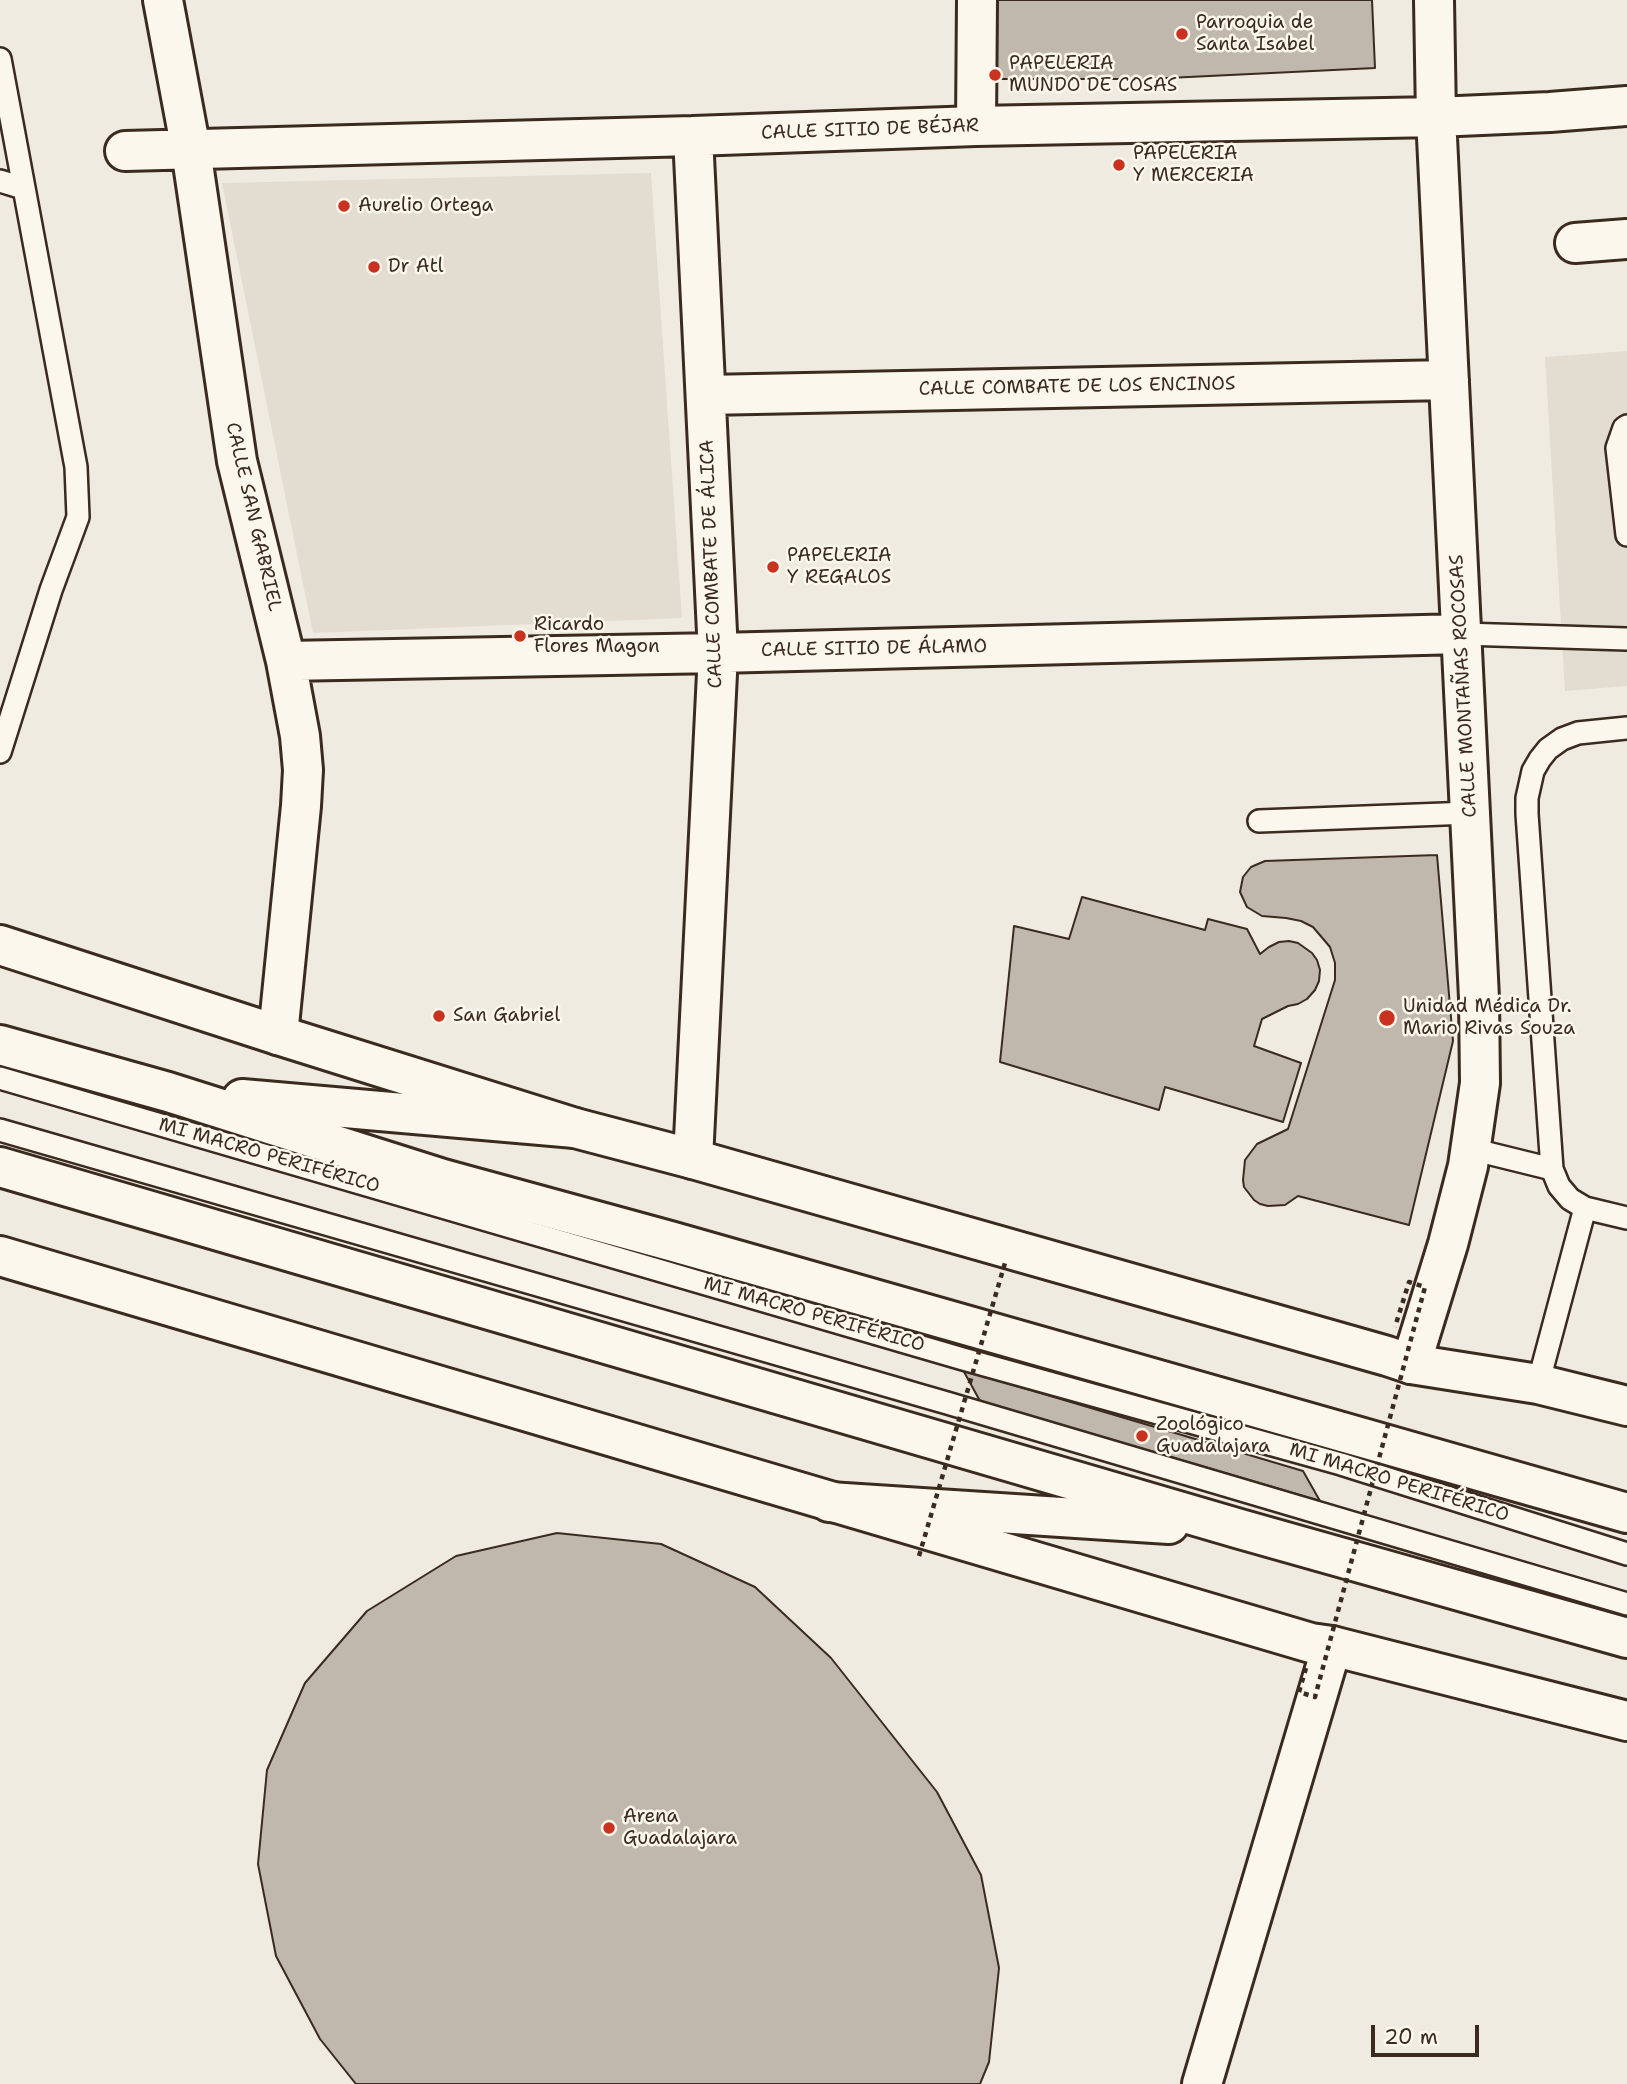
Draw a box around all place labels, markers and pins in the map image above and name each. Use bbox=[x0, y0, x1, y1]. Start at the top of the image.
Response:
place label: Parroquia de Santa Isabel bbox=[1196, 12, 1314, 56]
marker: Parroquia de Santa Isabel bbox=[1174, 26, 1190, 42]
place label: PAPELERIA MUNDO DE COSAS bbox=[1009, 53, 1177, 97]
marker: PAPELERIA MUNDO DE COSAS bbox=[987, 67, 1003, 83]
place label: PAPELERIA Y MERCERIA bbox=[1133, 143, 1254, 187]
marker: PAPELERIA Y MERCERIA bbox=[1111, 157, 1127, 173]
place label: Aurelio Ortega bbox=[358, 195, 493, 217]
marker: Aurelio Ortega bbox=[336, 198, 352, 214]
place label: Dr Atl bbox=[388, 256, 443, 278]
marker: Dr Atl bbox=[366, 259, 382, 275]
place label: PAPELERIA Y REGALOS bbox=[787, 545, 892, 589]
marker: PAPELERIA Y REGALOS bbox=[765, 559, 781, 575]
place label: Ricardo Flores Magon bbox=[534, 614, 660, 658]
marker: Ricardo Flores Magon bbox=[512, 628, 528, 644]
place label: Unidad Médica Dr. Mario Rivas Souza bbox=[1403, 996, 1575, 1040]
place label: San Gabriel bbox=[453, 1005, 560, 1027]
marker: San Gabriel bbox=[431, 1008, 447, 1024]
marker: Unidad Médica Dr. Mario Rivas Souza bbox=[1377, 1008, 1397, 1028]
place label: Zoológico Guadalajara bbox=[1156, 1414, 1270, 1458]
marker: Zoológico Guadalajara bbox=[1134, 1428, 1150, 1444]
place label: Arena Guadalajara bbox=[623, 1806, 737, 1850]
marker: Arena Guadalajara bbox=[601, 1820, 617, 1836]

